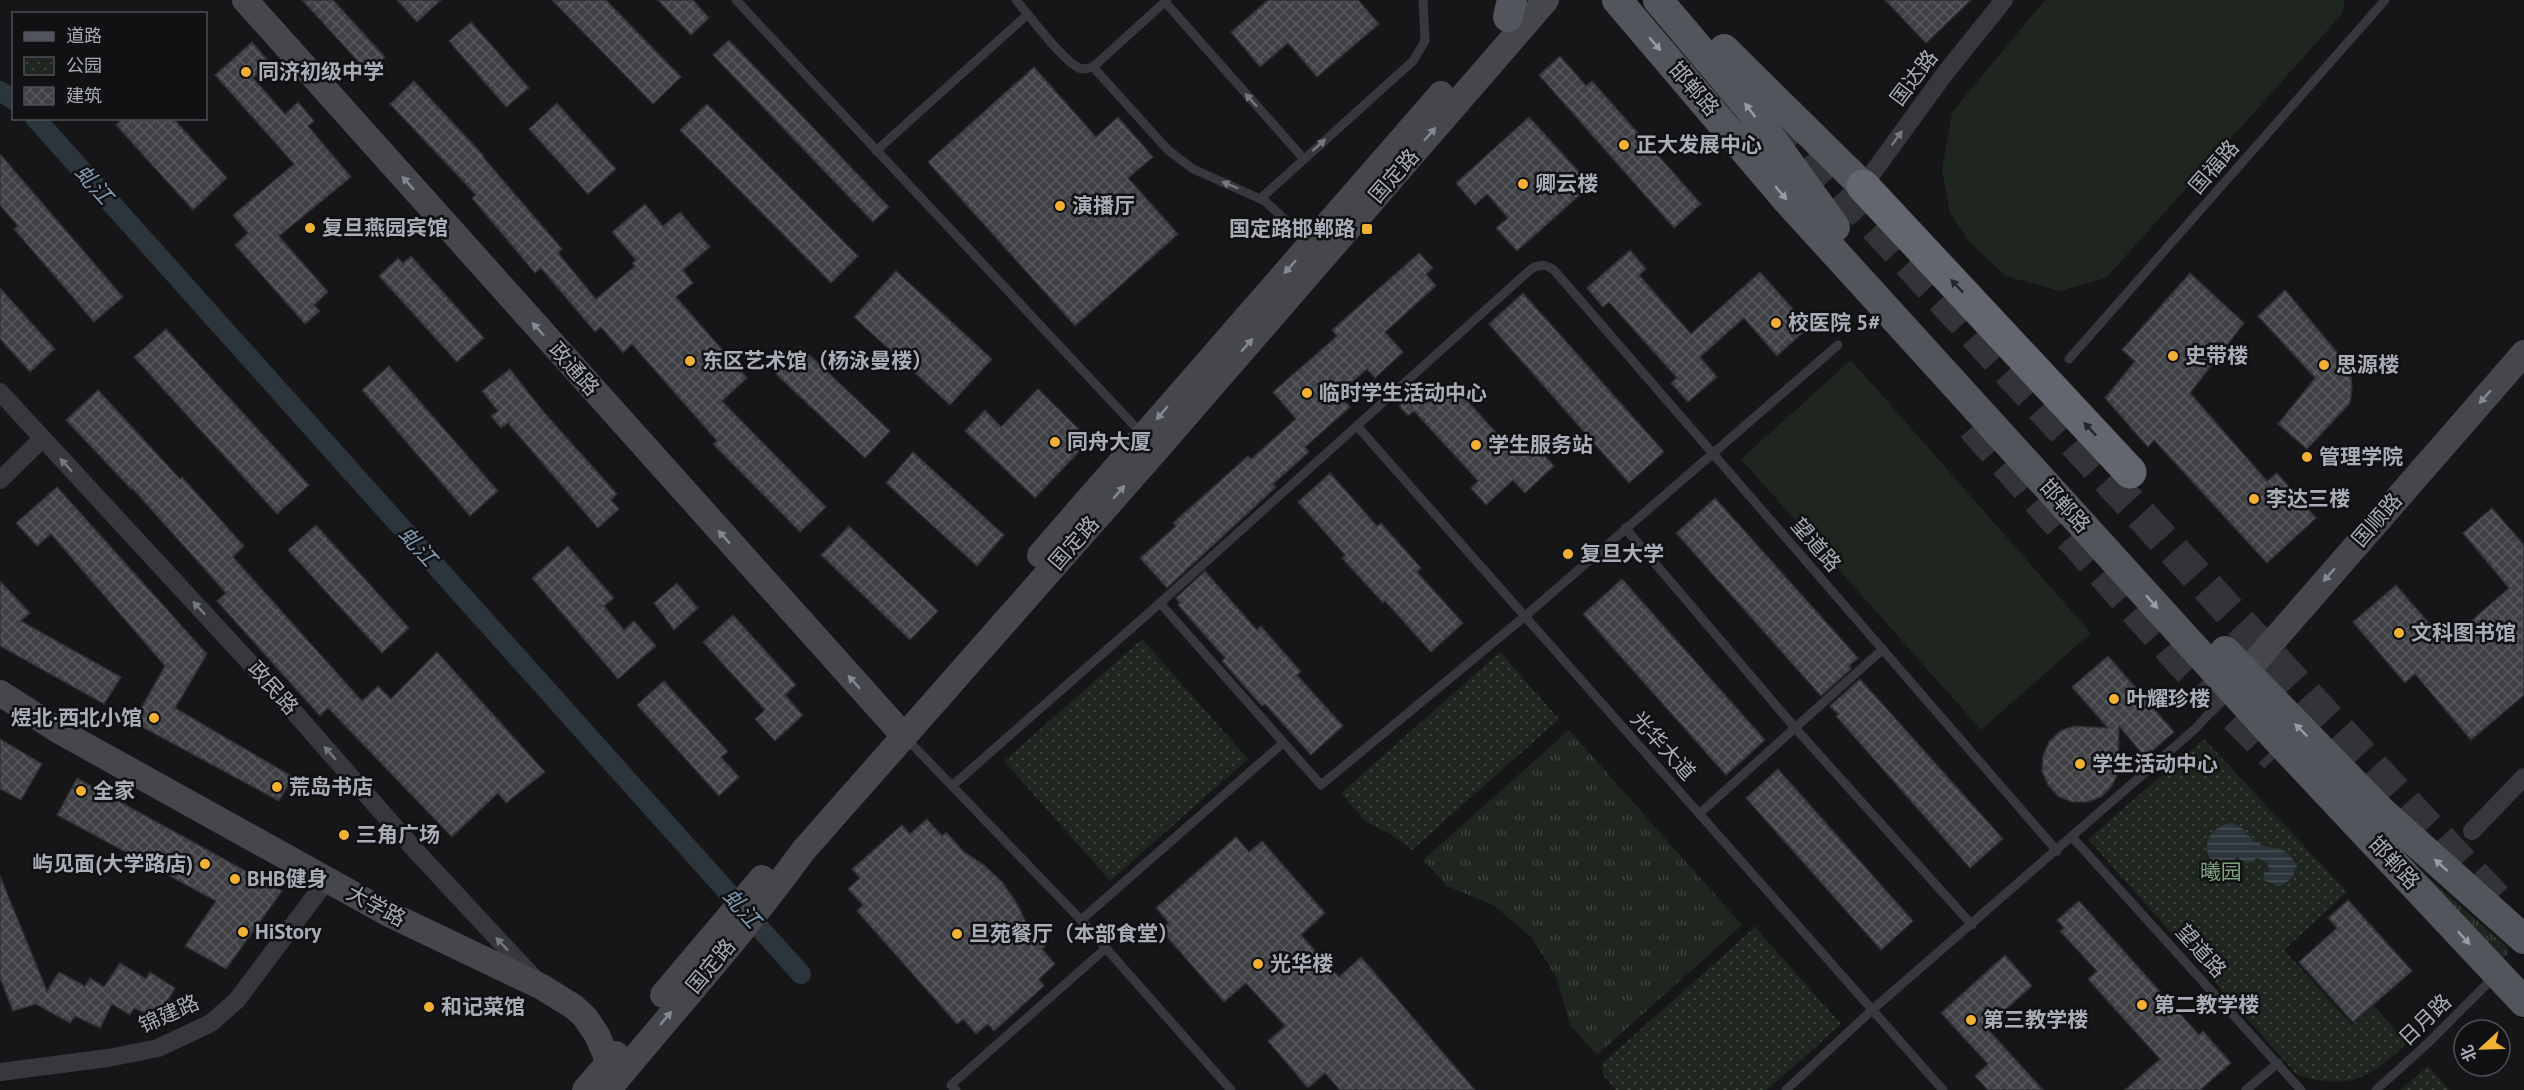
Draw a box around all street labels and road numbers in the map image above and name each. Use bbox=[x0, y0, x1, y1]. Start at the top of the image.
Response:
street label: 国达路 bbox=[1884, 44, 1943, 111]
street label: 邯郸路 bbox=[1664, 56, 1725, 121]
street label: 国福路 bbox=[2183, 134, 2244, 199]
street label: 国定路 bbox=[1363, 143, 1424, 208]
street label: 政通路 bbox=[543, 336, 605, 401]
street label: 邯郸路 bbox=[2034, 473, 2096, 538]
street label: 国顺路 bbox=[2346, 487, 2407, 552]
street label: 国定路 bbox=[1043, 510, 1104, 575]
street label: 望道路 bbox=[1786, 512, 1847, 577]
street label: 政民路 bbox=[242, 655, 304, 720]
street label: 光华大道 bbox=[1625, 705, 1702, 786]
street label: 邯郸路 bbox=[2363, 830, 2426, 895]
street label: 大学路 bbox=[342, 879, 410, 932]
street label: 望道路 bbox=[2170, 918, 2232, 983]
street label: 国定路 bbox=[680, 933, 741, 998]
street label: 锦建路 bbox=[135, 988, 203, 1039]
street label: 日月路 bbox=[2393, 988, 2457, 1051]

